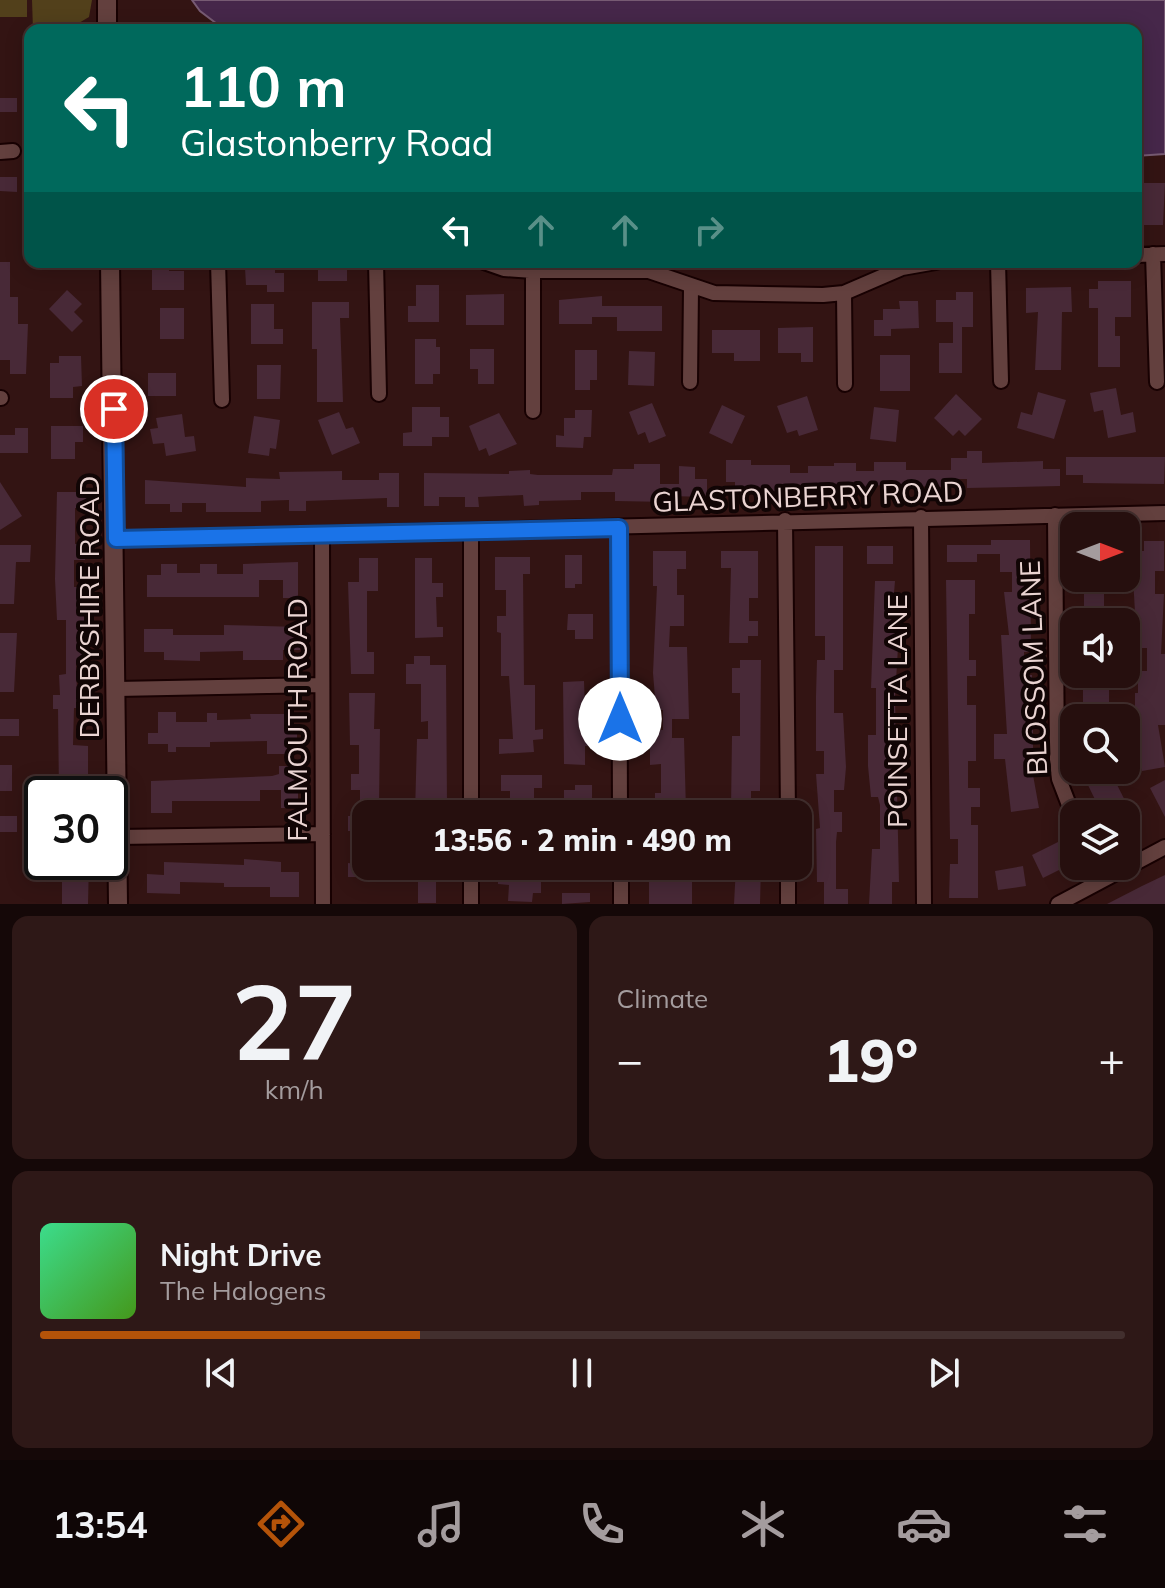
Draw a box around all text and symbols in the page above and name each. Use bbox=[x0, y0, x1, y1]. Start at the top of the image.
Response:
text: 110 m bbox=[180, 51, 347, 121]
icon: left bbox=[48, 56, 152, 160]
text: Glastonberry Road bbox=[180, 120, 493, 165]
icon: left bbox=[435, 208, 479, 252]
icon: ahead bbox=[519, 208, 563, 252]
icon: ahead bbox=[603, 208, 647, 252]
icon: right bbox=[687, 208, 731, 252]
pin bbox=[80, 375, 148, 443]
icon: arrive bbox=[92, 387, 136, 431]
street label: GLASTONBERRY ROAD bbox=[652, 473, 964, 519]
street label: DERBYSHIRE ROAD bbox=[71, 475, 106, 739]
north arrow bbox=[1060, 512, 1140, 592]
map controls bbox=[1060, 512, 1140, 880]
street label: BLOSSOM LANE bbox=[1012, 560, 1054, 776]
street label: POINSETTA LANE bbox=[879, 594, 914, 828]
street label: FALMOUTH ROAD bbox=[279, 598, 314, 842]
button: sound bbox=[1060, 608, 1140, 688]
position arrow bbox=[578, 677, 662, 761]
button: search bbox=[1060, 704, 1140, 784]
speed limit sign: 30 bbox=[24, 776, 128, 880]
button: layers bbox=[1060, 800, 1140, 880]
text: 13:56 · 2 min · 490 m bbox=[432, 821, 732, 859]
text: 27 bbox=[232, 955, 357, 1086]
text: Climate bbox=[617, 982, 708, 1015]
text: 19° bbox=[823, 1022, 918, 1097]
text: − bbox=[617, 1032, 643, 1087]
text: + bbox=[1099, 1032, 1125, 1087]
text: km/h bbox=[265, 1073, 324, 1106]
text: Night Drive bbox=[160, 1236, 322, 1274]
text: The Halogens bbox=[160, 1274, 326, 1307]
icon: previous bbox=[199, 1351, 243, 1395]
icon: pause bbox=[560, 1351, 604, 1395]
icon: next bbox=[922, 1351, 966, 1395]
icon: directions bbox=[253, 1496, 309, 1552]
icon: music bbox=[413, 1496, 469, 1552]
icon: phone bbox=[574, 1496, 630, 1552]
icon: climate bbox=[735, 1496, 791, 1552]
icon: car bbox=[896, 1496, 952, 1552]
icon: filters bbox=[1057, 1496, 1113, 1552]
text: 13:54 bbox=[52, 1502, 148, 1547]

